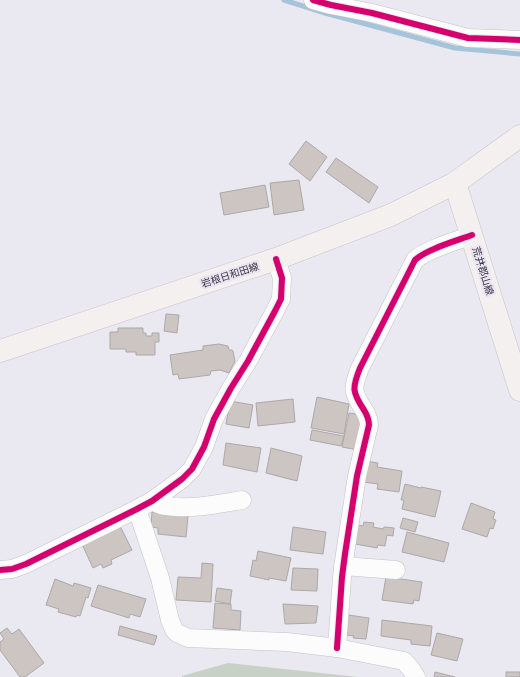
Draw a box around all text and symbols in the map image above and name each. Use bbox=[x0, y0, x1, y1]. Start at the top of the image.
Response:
street label: 荒井郡山線 bbox=[469, 245, 497, 297]
street label: 岩根日和田線 bbox=[199, 260, 261, 290]

